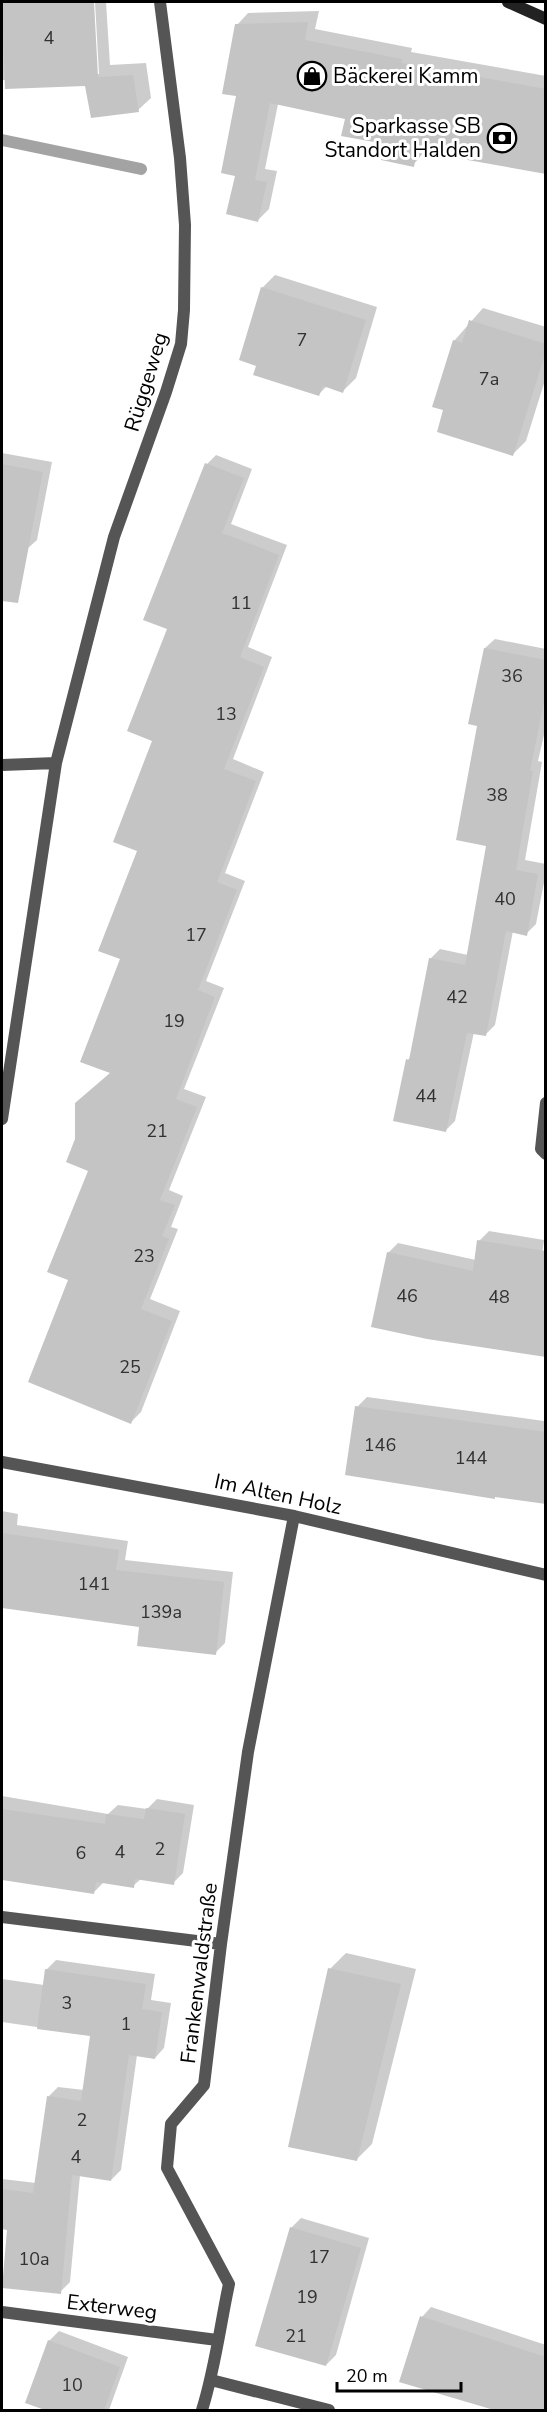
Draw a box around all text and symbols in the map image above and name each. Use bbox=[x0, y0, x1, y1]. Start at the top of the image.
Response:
house number: 4 bbox=[44, 26, 55, 50]
shop icon: Bäckerei Kamm bbox=[296, 60, 328, 92]
place label: Bäckerei Kamm bbox=[333, 62, 479, 90]
place label: Sparkasse SB Standort Halden bbox=[324, 112, 481, 164]
bank icon: Sparkasse SB Standort Halden bbox=[486, 122, 518, 154]
house number: 7 bbox=[297, 328, 307, 352]
street label: Rüggeweg bbox=[118, 329, 174, 435]
house number: 7a bbox=[479, 367, 499, 391]
house number: 11 bbox=[230, 591, 252, 615]
house number: 36 bbox=[501, 664, 523, 688]
house number: 13 bbox=[215, 702, 237, 726]
house number: 38 bbox=[486, 783, 508, 807]
house number: 40 bbox=[494, 887, 516, 911]
house number: 17 bbox=[185, 923, 207, 947]
house number: 42 bbox=[446, 985, 468, 1009]
house number: 19 bbox=[163, 1009, 185, 1033]
house number: 44 bbox=[415, 1084, 437, 1108]
house number: 21 bbox=[146, 1119, 168, 1143]
house number: 23 bbox=[133, 1244, 155, 1268]
house number: 46 bbox=[396, 1284, 418, 1308]
house number: 48 bbox=[488, 1285, 510, 1309]
house number: 25 bbox=[119, 1355, 141, 1379]
house number: 146 bbox=[364, 1433, 396, 1457]
house number: 144 bbox=[455, 1446, 487, 1470]
street label: Im Alten Holz bbox=[212, 1467, 344, 1521]
house number: 141 bbox=[78, 1572, 110, 1596]
house number: 139a bbox=[140, 1600, 182, 1624]
house number: 2 bbox=[155, 1837, 165, 1861]
house number: 4 bbox=[115, 1840, 126, 1864]
house number: 6 bbox=[76, 1841, 86, 1865]
street label: Frankenwaldstraße bbox=[174, 1881, 224, 2065]
house number: 3 bbox=[62, 1991, 72, 2015]
house number: 1 bbox=[121, 2012, 131, 2036]
house number: 2 bbox=[77, 2108, 87, 2132]
house number: 4 bbox=[71, 2145, 82, 2169]
house number: 17 bbox=[308, 2245, 330, 2269]
house number: 10a bbox=[18, 2247, 50, 2271]
house number: 19 bbox=[296, 2285, 318, 2309]
street label: Exterweg bbox=[65, 2288, 159, 2326]
house number: 21 bbox=[285, 2324, 307, 2348]
scale bar bbox=[337, 2355, 462, 2393]
text: 20 m bbox=[346, 2364, 388, 2388]
house number: 10 bbox=[61, 2373, 83, 2397]

